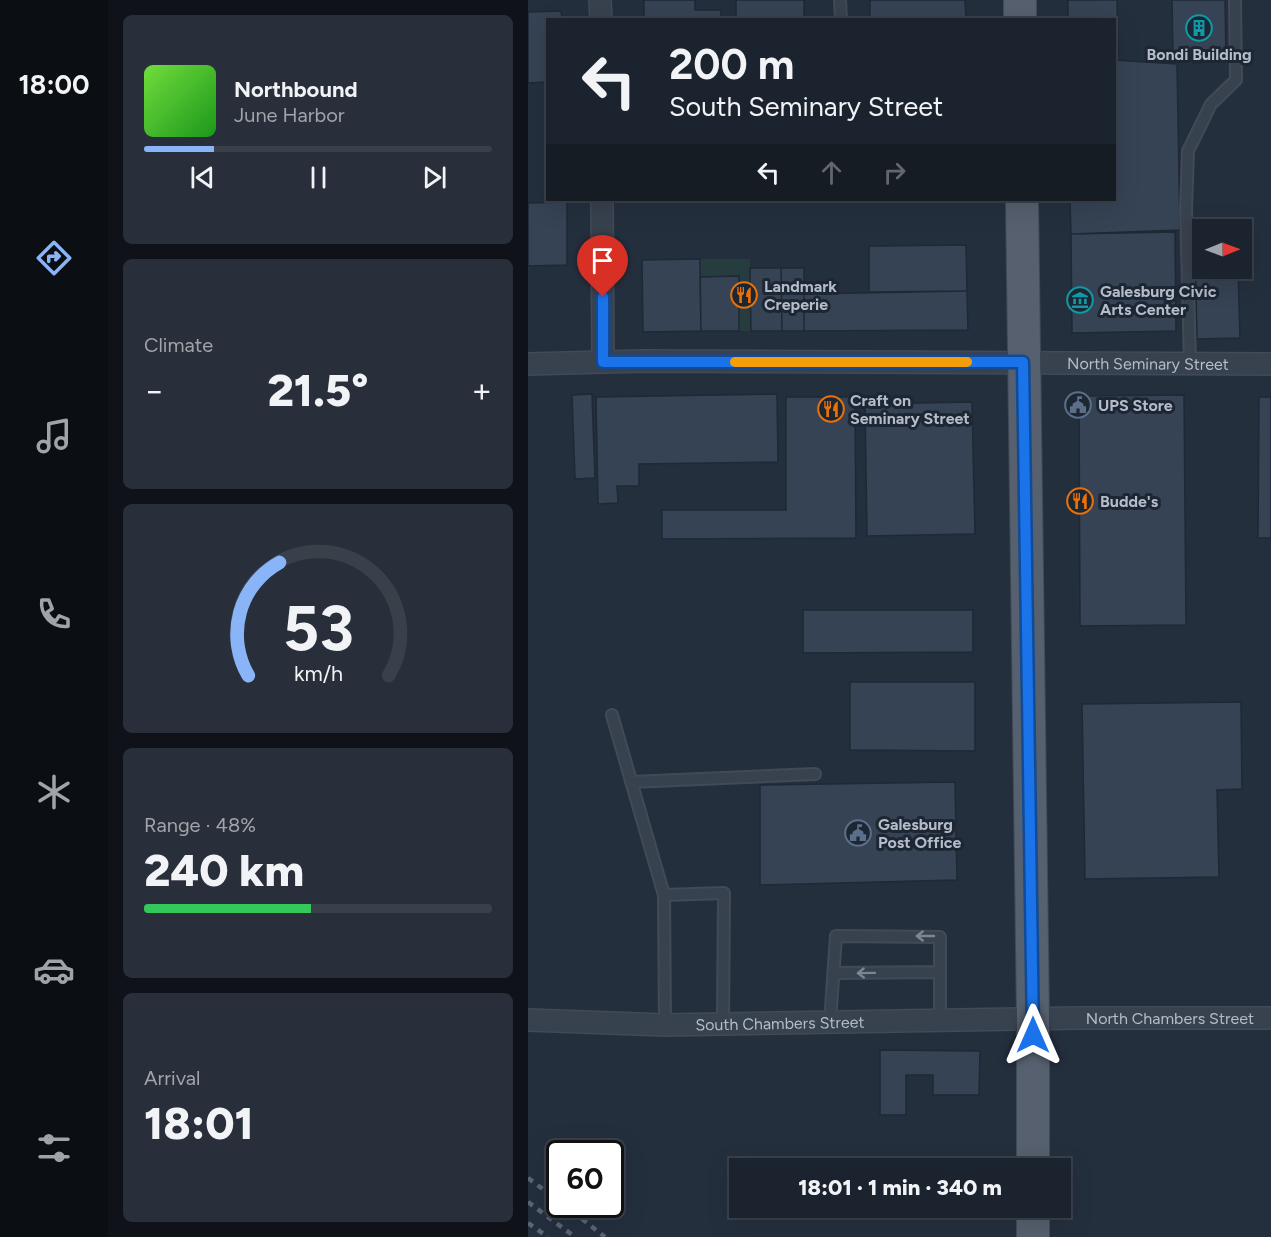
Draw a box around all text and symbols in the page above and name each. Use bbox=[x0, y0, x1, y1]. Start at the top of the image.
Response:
building icon: Bondi Building bbox=[1184, 13, 1214, 43]
text: 200 m bbox=[669, 39, 794, 90]
icon: left bbox=[570, 42, 648, 120]
place label: Bondi Building bbox=[1146, 45, 1252, 64]
text: 18:00 bbox=[18, 68, 90, 101]
text: Northbound bbox=[234, 76, 358, 103]
text: South Seminary Street bbox=[669, 90, 943, 123]
text: June Harbor bbox=[234, 103, 345, 127]
icon: left bbox=[752, 156, 785, 189]
icon: ahead bbox=[815, 156, 848, 189]
icon: right bbox=[878, 156, 911, 189]
icon: previous bbox=[186, 161, 219, 194]
icon: pause bbox=[302, 161, 335, 194]
icon: next bbox=[418, 161, 451, 194]
north arrow bbox=[1192, 219, 1252, 279]
map controls bbox=[1192, 219, 1252, 279]
pin bbox=[577, 235, 628, 297]
icon: directions bbox=[33, 237, 75, 279]
icon: arrive bbox=[586, 244, 619, 277]
place label: Landmark Creperie bbox=[764, 277, 837, 314]
restaurant icon: Landmark Creperie bbox=[729, 280, 759, 310]
place label: Galesburg Civic Arts Center bbox=[1100, 282, 1217, 319]
museum icon: Galesburg Civic Arts Center bbox=[1065, 285, 1095, 315]
text: Climate bbox=[144, 333, 213, 357]
street label: North Seminary Street bbox=[1067, 354, 1229, 374]
text: 21.5° bbox=[267, 363, 369, 417]
text: − bbox=[144, 371, 165, 410]
text: + bbox=[471, 371, 492, 410]
public building icon: UPS Store bbox=[1063, 390, 1093, 420]
place label: Craft on Seminary Street bbox=[850, 391, 970, 428]
restaurant icon: Craft on Seminary Street bbox=[816, 394, 846, 424]
place label: UPS Store bbox=[1098, 396, 1173, 415]
icon: music bbox=[33, 415, 75, 457]
restaurant icon: Budde's bbox=[1065, 486, 1095, 516]
place label: Budde's bbox=[1100, 492, 1159, 511]
text: 53 bbox=[283, 591, 353, 666]
icon: phone bbox=[33, 593, 75, 635]
text: km/h bbox=[294, 661, 342, 686]
icon: climate bbox=[33, 771, 75, 813]
text: Range · 48% bbox=[144, 813, 256, 837]
place label: Galesburg Post Office bbox=[878, 815, 962, 852]
public building icon: Galesburg Post Office bbox=[843, 818, 873, 848]
text: 240 km bbox=[144, 843, 304, 897]
one-way arrow bbox=[915, 930, 935, 942]
icon: car bbox=[33, 949, 75, 991]
one-way arrow bbox=[857, 967, 877, 979]
position arrow bbox=[1001, 1003, 1065, 1067]
street label: North Chambers Street bbox=[1086, 1009, 1254, 1028]
street label: South Chambers Street bbox=[695, 1013, 865, 1034]
text: Arrival bbox=[144, 1066, 200, 1090]
text: 18:01 bbox=[144, 1096, 254, 1150]
icon: filters bbox=[33, 1127, 75, 1169]
speed limit sign: 60 bbox=[546, 1140, 624, 1218]
text: 18:01 · 1 min · 340 m bbox=[798, 1174, 1002, 1201]

